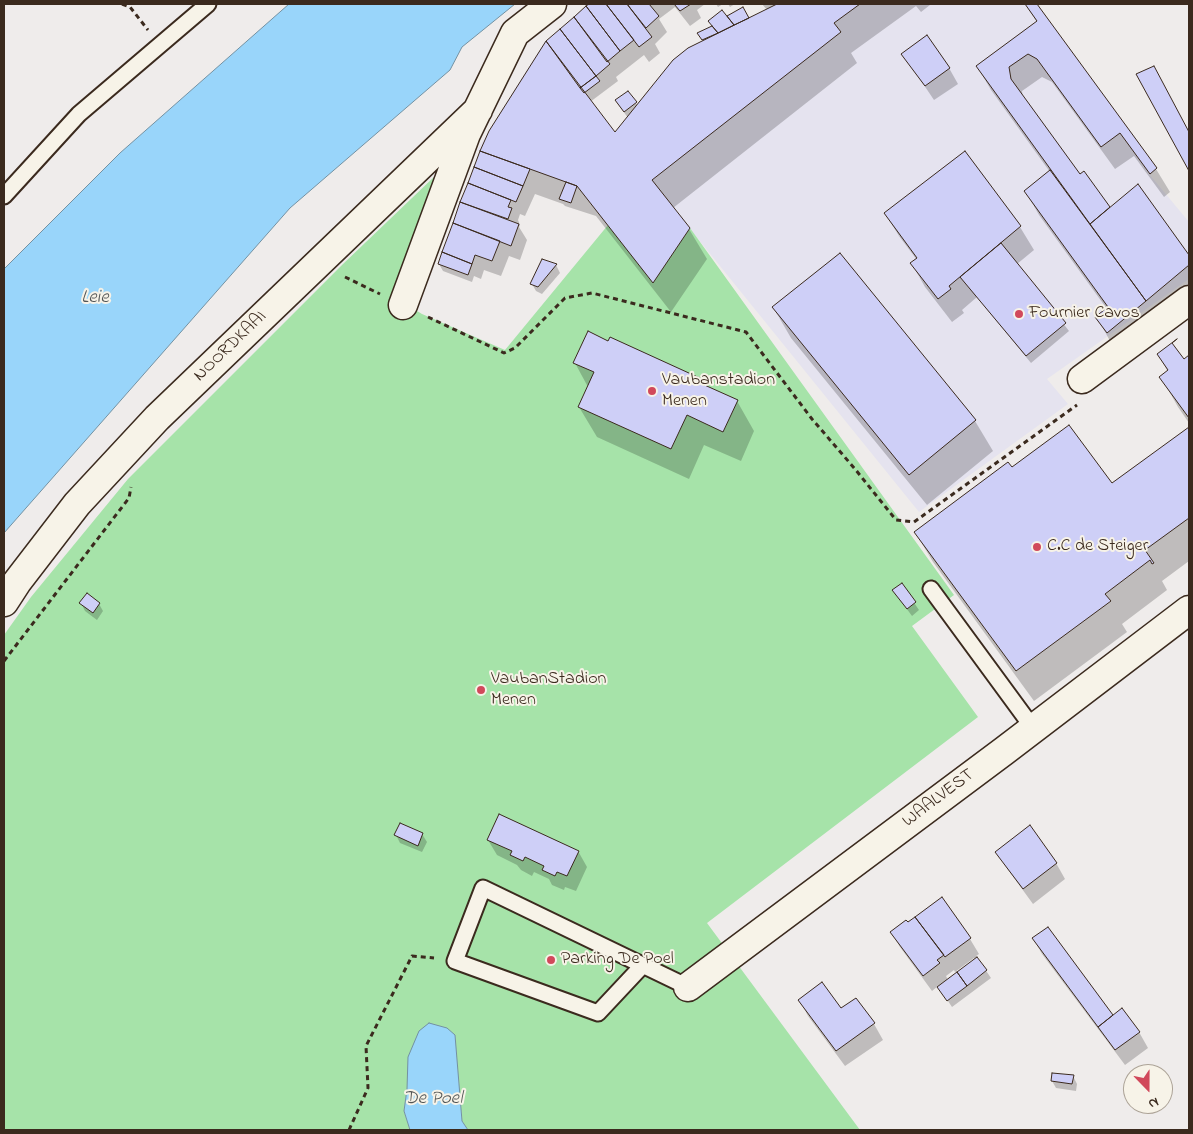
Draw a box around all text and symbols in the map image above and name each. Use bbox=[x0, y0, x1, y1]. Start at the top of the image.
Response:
water label: Leie bbox=[81, 288, 109, 310]
place label: Fournier Cavos bbox=[1029, 303, 1140, 325]
street label: NOORDKAAI bbox=[190, 307, 272, 387]
marker: Fournier Cavos bbox=[1013, 308, 1025, 320]
place label: Vaubanstadion Menen bbox=[662, 370, 775, 412]
marker: Vaubanstadion Menen bbox=[646, 385, 658, 397]
place label: C.C de Steiger bbox=[1047, 536, 1148, 558]
marker: C.C de Steiger bbox=[1031, 541, 1043, 553]
place label: VaubanStadion Menen bbox=[491, 669, 606, 712]
marker: VaubanStadion Menen bbox=[475, 684, 487, 696]
street label: WAALVEST bbox=[899, 765, 979, 833]
place label: Parking De Poel bbox=[561, 949, 674, 971]
marker: Parking De Poel bbox=[545, 954, 557, 966]
north arrow bbox=[1123, 1064, 1173, 1114]
water label: De Poel bbox=[404, 1089, 462, 1111]
text: N bbox=[1145, 1091, 1162, 1114]

